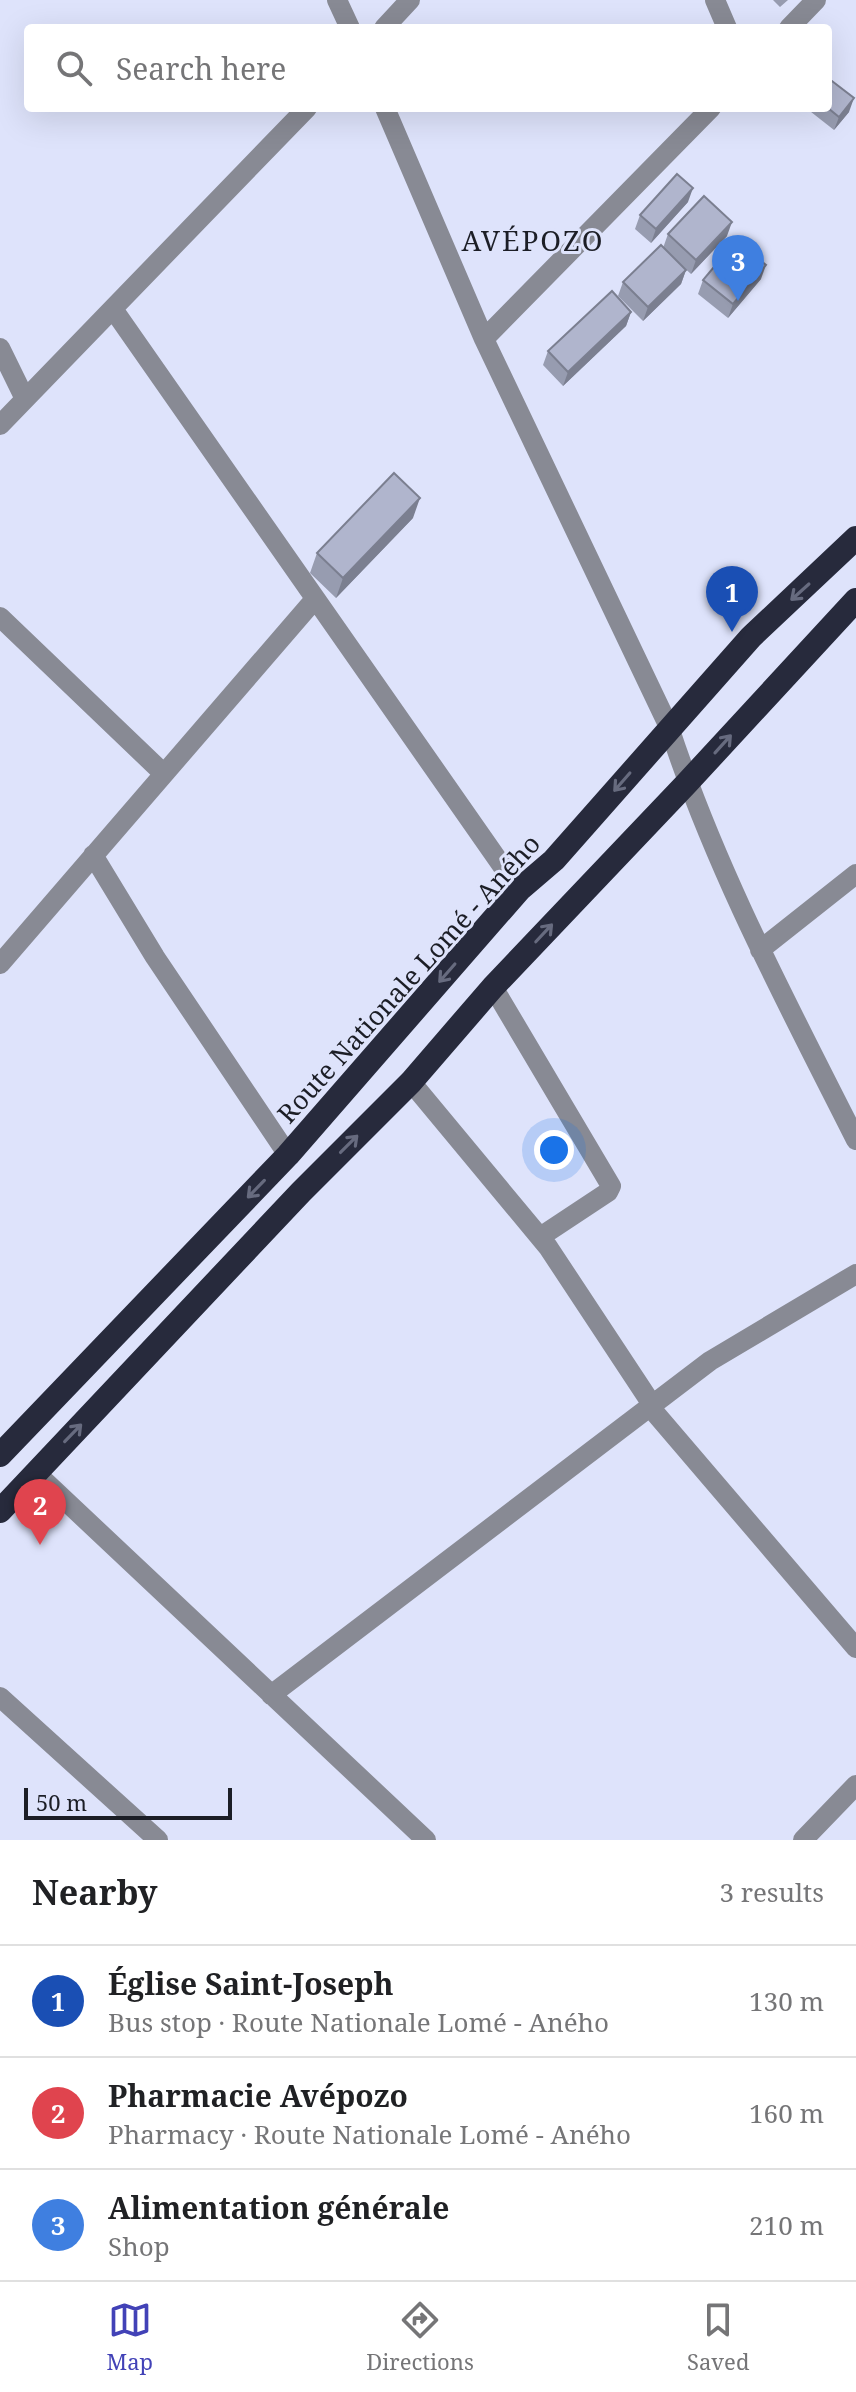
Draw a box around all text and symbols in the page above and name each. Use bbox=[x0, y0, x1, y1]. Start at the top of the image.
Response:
search box bbox=[24, 24, 832, 112]
icon: search bbox=[52, 46, 96, 90]
text: Search here bbox=[116, 48, 286, 89]
district label: AVÉPOZO bbox=[462, 221, 604, 259]
pin: 3 bbox=[712, 235, 764, 301]
pin: 1 bbox=[706, 566, 758, 632]
one-way arrow bbox=[790, 583, 810, 602]
one-way arrow bbox=[713, 734, 731, 754]
one-way arrow bbox=[613, 771, 631, 791]
street label: Route Nationale Lomé - Aného bbox=[269, 826, 548, 1131]
one-way arrow bbox=[535, 923, 554, 943]
one-way arrow bbox=[438, 963, 456, 983]
your location bbox=[534, 1130, 574, 1170]
one-way arrow bbox=[339, 1135, 358, 1154]
one-way arrow bbox=[247, 1179, 266, 1198]
one-way arrow bbox=[63, 1423, 82, 1443]
pin: 2 bbox=[14, 1479, 66, 1545]
scale bar bbox=[24, 1784, 232, 1820]
text: 50 m bbox=[36, 1787, 87, 1817]
text: Nearby bbox=[32, 1869, 158, 1915]
text: 3 results bbox=[719, 1874, 824, 1910]
text: Église Saint-Joseph bbox=[108, 1963, 394, 2004]
text: 1 bbox=[51, 1983, 65, 2019]
text: 130 m bbox=[749, 1983, 824, 2019]
text: Bus stop · Route Nationale Lomé - Aného bbox=[108, 2004, 609, 2040]
text: Pharmacie Avépozo bbox=[108, 2075, 408, 2116]
text: 2 bbox=[51, 2095, 65, 2131]
text: 160 m bbox=[749, 2095, 824, 2131]
text: Pharmacy · Route Nationale Lomé - Aného bbox=[108, 2116, 631, 2152]
text: Alimentation générale bbox=[108, 2187, 450, 2228]
text: 3 bbox=[51, 2207, 65, 2243]
text: 210 m bbox=[749, 2207, 824, 2243]
text: Shop bbox=[108, 2228, 170, 2264]
tab: Map bbox=[107, 2298, 153, 2376]
tab: Directions bbox=[366, 2298, 474, 2376]
tab: Saved bbox=[687, 2298, 749, 2376]

